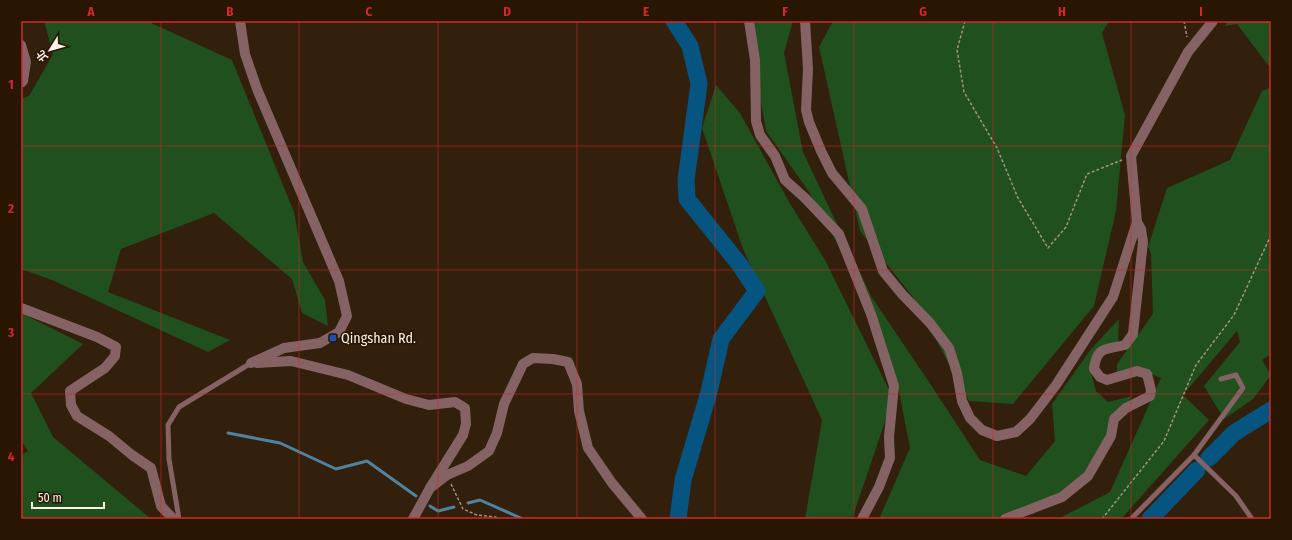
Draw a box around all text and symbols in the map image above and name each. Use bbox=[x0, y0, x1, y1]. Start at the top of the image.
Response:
text: A bbox=[86, 4, 95, 19]
text: B bbox=[226, 4, 234, 19]
text: C bbox=[366, 4, 373, 19]
text: D bbox=[503, 4, 511, 19]
text: E bbox=[643, 4, 649, 19]
text: F bbox=[782, 4, 788, 19]
text: G bbox=[919, 4, 927, 19]
text: H bbox=[1058, 4, 1066, 19]
text: I bbox=[1199, 4, 1203, 19]
north arrow bbox=[30, 30, 70, 70]
text: 北 bbox=[34, 47, 51, 64]
text: 1 bbox=[8, 77, 14, 92]
text: 2 bbox=[7, 201, 14, 216]
text: 3 bbox=[7, 325, 14, 340]
place label: Qingshan Rd. bbox=[341, 330, 416, 347]
marker: Qingshan Rd. bbox=[328, 333, 338, 343]
text: 4 bbox=[8, 449, 15, 464]
scale bar bbox=[32, 484, 104, 510]
text: 50 m bbox=[38, 491, 62, 505]

